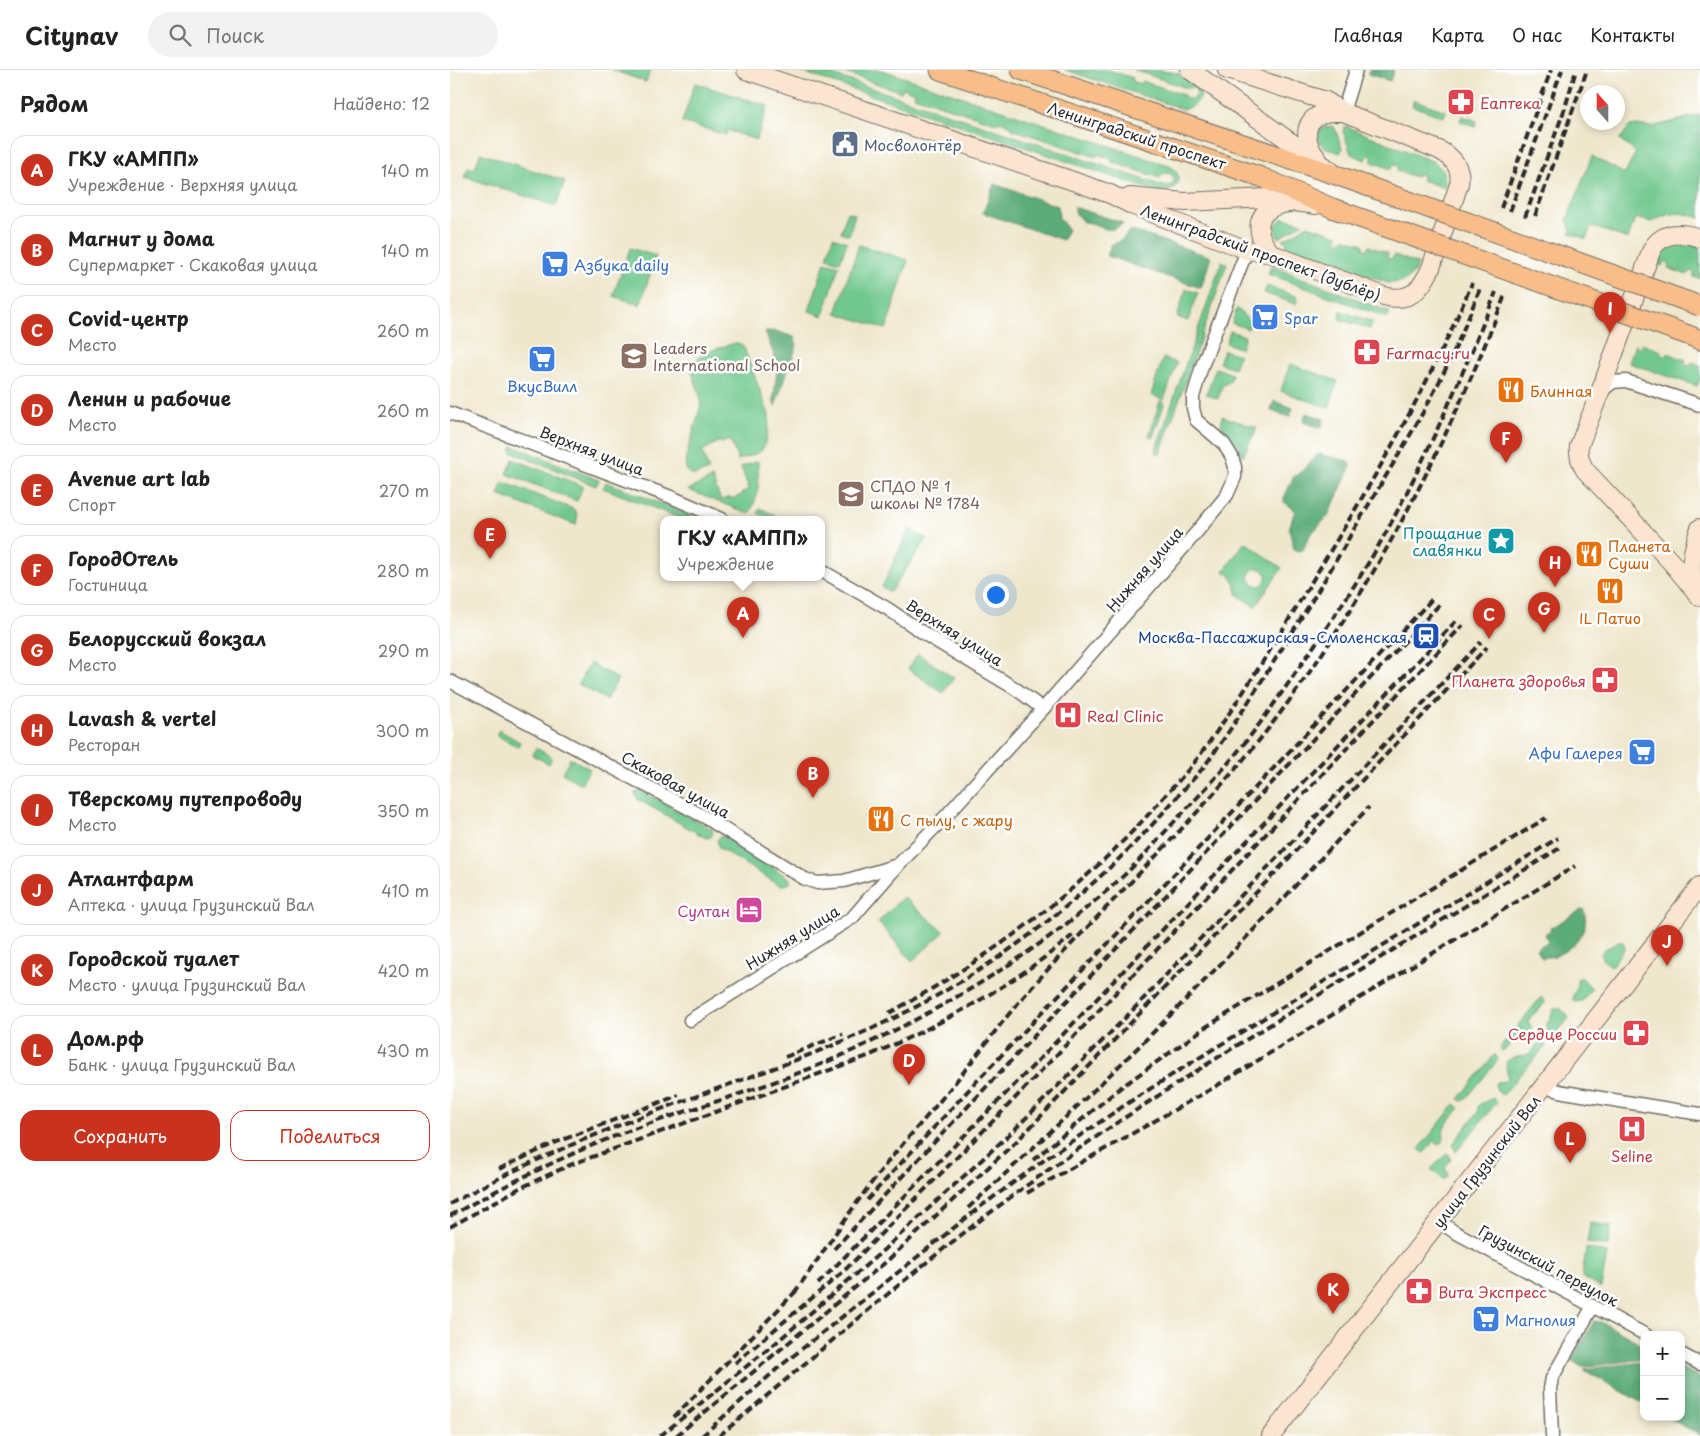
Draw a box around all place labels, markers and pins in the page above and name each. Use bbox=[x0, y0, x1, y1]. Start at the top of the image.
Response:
pharmacy icon: Еаптека bbox=[1446, 87, 1476, 117]
place label: Еаптека bbox=[1480, 91, 1542, 114]
public building icon: Мосволонтёр bbox=[830, 129, 860, 159]
place label: Мосволонтёр bbox=[864, 133, 962, 156]
supermarket icon: Азбука daily bbox=[540, 249, 570, 279]
place label: Азбука daily bbox=[574, 253, 669, 276]
pin: I bbox=[1594, 292, 1626, 333]
supermarket icon: Spar bbox=[1250, 302, 1280, 332]
place label: Spar bbox=[1284, 306, 1318, 329]
place label: Leaders International School bbox=[653, 336, 800, 376]
pharmacy icon: Farmacy.ru bbox=[1352, 337, 1382, 367]
school or university icon: Leaders International School bbox=[619, 341, 649, 371]
place label: Farmacy.ru bbox=[1386, 341, 1470, 364]
supermarket icon: ВкусВилл bbox=[527, 344, 557, 374]
place label: ВкусВилл bbox=[507, 374, 577, 397]
restaurant icon: Блинная bbox=[1496, 375, 1526, 405]
place label: Блинная bbox=[1530, 379, 1592, 402]
pin: F bbox=[1490, 422, 1522, 463]
place label: СПДО № 1 школы № 1784 bbox=[870, 474, 980, 514]
school or university icon: СПДО № 1 школы № 1784 bbox=[836, 479, 866, 509]
pin: E bbox=[474, 518, 506, 559]
place label: Прощание славянки bbox=[1403, 521, 1482, 561]
place icon: Прощание славянки bbox=[1486, 526, 1516, 556]
place label: Планета Суши bbox=[1608, 534, 1671, 574]
restaurant icon: Планета Суши bbox=[1574, 539, 1604, 569]
pin: H bbox=[1539, 546, 1571, 587]
restaurant icon: IL Патио bbox=[1595, 576, 1625, 606]
pin: G bbox=[1528, 592, 1560, 633]
pin: A bbox=[727, 597, 759, 638]
pin: C bbox=[1473, 598, 1505, 639]
place label: IL Патио bbox=[1579, 606, 1641, 629]
station icon: Москва-Пассажирская-Смоленская bbox=[1411, 621, 1441, 651]
place label: Москва-Пассажирская-Смоленская bbox=[1138, 625, 1407, 648]
pharmacy icon: Планета здоровья bbox=[1590, 665, 1620, 695]
place label: Планета здоровья bbox=[1451, 669, 1586, 692]
hospital icon: Real Clinic bbox=[1053, 700, 1083, 730]
place label: Real Clinic bbox=[1087, 704, 1164, 727]
supermarket icon: Афи Галерея bbox=[1627, 737, 1657, 767]
place label: Афи Галерея bbox=[1529, 741, 1623, 764]
pin: B bbox=[797, 757, 829, 798]
restaurant icon: С пылу, с жару bbox=[866, 804, 896, 834]
place label: С пылу, с жару bbox=[900, 808, 1013, 831]
hotel icon: Султан bbox=[734, 895, 764, 925]
place label: Султан bbox=[677, 899, 730, 922]
pin: J bbox=[1651, 925, 1683, 966]
pharmacy icon: Сердце России bbox=[1621, 1018, 1651, 1048]
place label: Сердце России bbox=[1508, 1022, 1617, 1045]
pin: D bbox=[893, 1044, 925, 1085]
hospital icon: Seline bbox=[1617, 1114, 1647, 1144]
pin: L bbox=[1554, 1122, 1586, 1163]
place label: Seline bbox=[1611, 1144, 1653, 1167]
pin: K bbox=[1317, 1273, 1349, 1314]
pharmacy icon: Вита Экспресс bbox=[1404, 1276, 1434, 1306]
place label: Вита Экспресс bbox=[1438, 1280, 1547, 1303]
supermarket icon: Магнолия bbox=[1471, 1304, 1501, 1334]
place label: Магнолия bbox=[1505, 1308, 1576, 1331]

